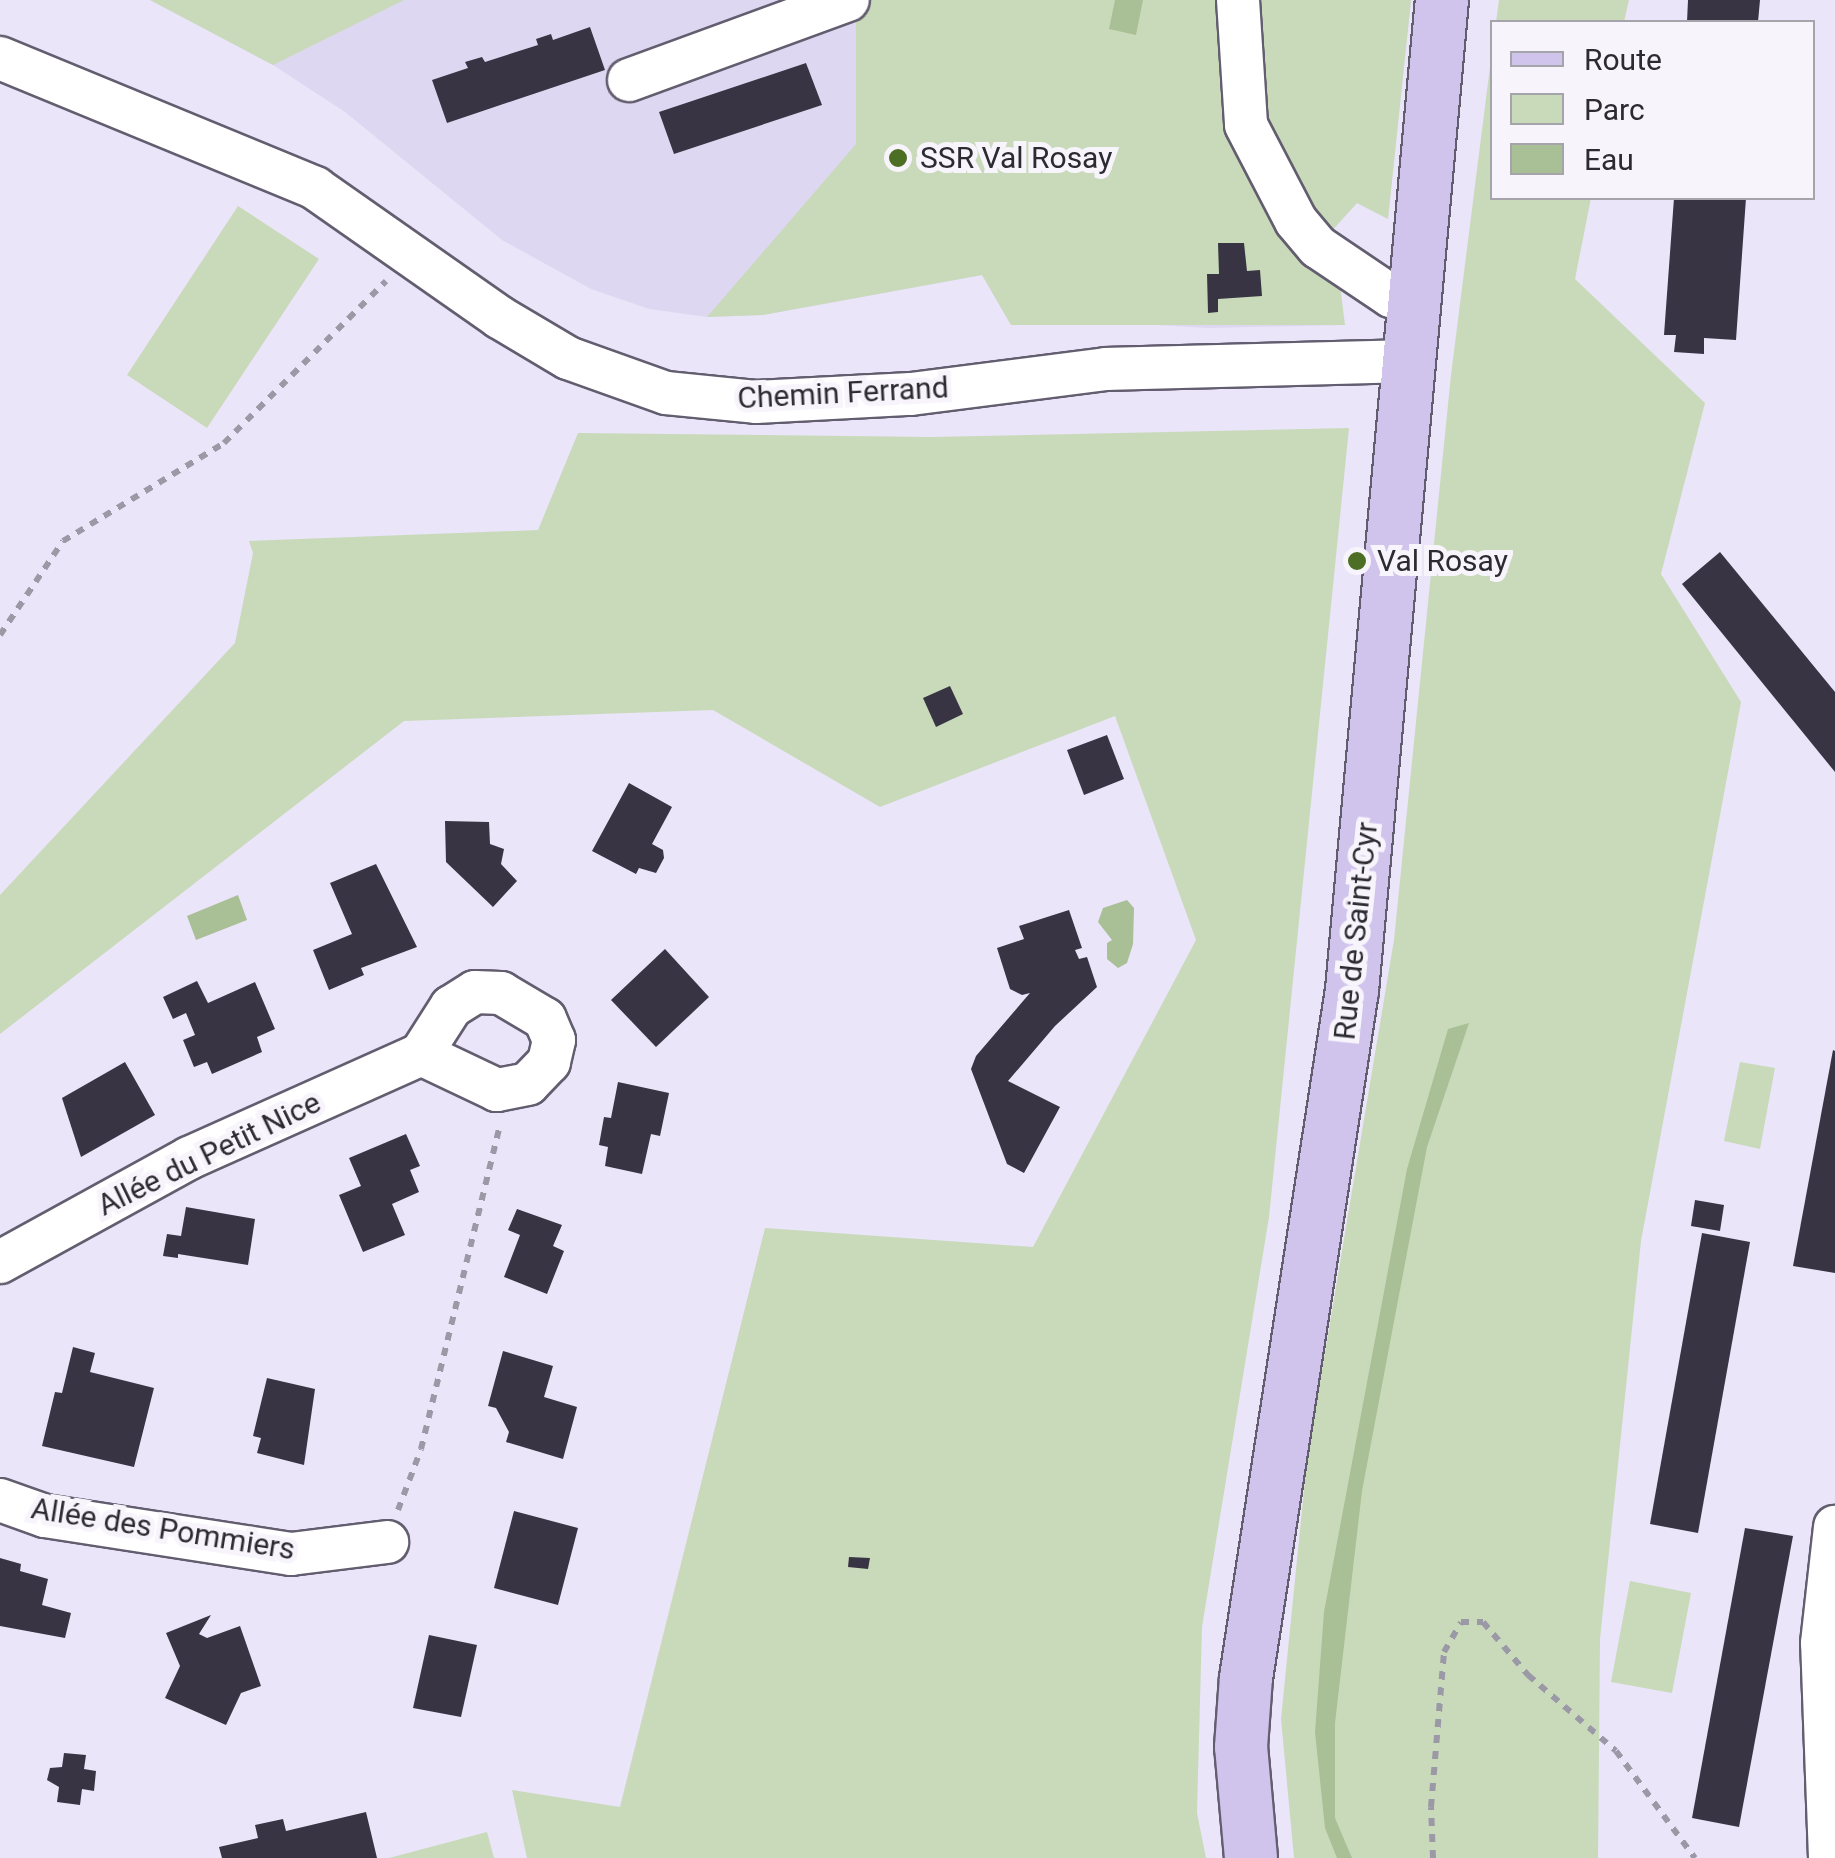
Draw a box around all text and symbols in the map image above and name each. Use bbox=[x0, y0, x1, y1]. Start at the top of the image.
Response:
legend bbox=[1490, 20, 1815, 200]
text: Route bbox=[1584, 42, 1662, 77]
text: Parc bbox=[1584, 92, 1645, 127]
place label: SSR Val Rosay bbox=[920, 140, 1112, 176]
text: Eau bbox=[1584, 142, 1634, 177]
marker: SSR Val Rosay bbox=[885, 145, 911, 171]
street label: Chemin Ferrand bbox=[737, 369, 949, 417]
place label: Val Rosay bbox=[1377, 543, 1508, 579]
marker: Val Rosay bbox=[1346, 550, 1368, 572]
street label: Rue de Saint-Cyr bbox=[1327, 820, 1385, 1042]
street label: Allée du Petit Nice bbox=[92, 1084, 326, 1224]
street label: Allée des Pommiers bbox=[29, 1490, 297, 1568]

